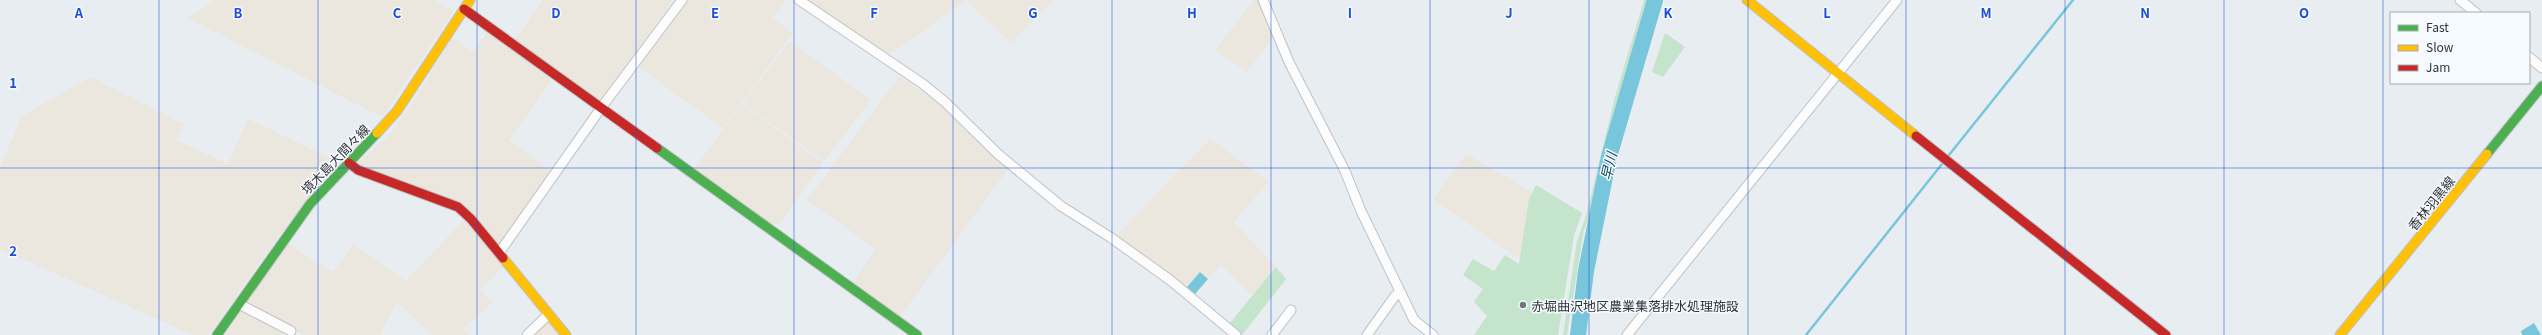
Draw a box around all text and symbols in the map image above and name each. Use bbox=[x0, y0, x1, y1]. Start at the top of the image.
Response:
text: A bbox=[74, 3, 84, 22]
text: B bbox=[234, 3, 243, 22]
text: C bbox=[393, 3, 402, 22]
text: D bbox=[551, 3, 561, 22]
text: E bbox=[711, 3, 719, 22]
text: F bbox=[870, 3, 878, 22]
text: G bbox=[1028, 3, 1038, 22]
text: H bbox=[1187, 3, 1197, 22]
text: I bbox=[1348, 3, 1352, 22]
text: J bbox=[1505, 3, 1513, 22]
text: K bbox=[1664, 3, 1673, 22]
text: L bbox=[1823, 3, 1831, 22]
text: M bbox=[1980, 3, 1992, 22]
text: N bbox=[2140, 3, 2150, 22]
text: O bbox=[2299, 3, 2309, 22]
legend bbox=[2390, 12, 2530, 84]
text: Fast bbox=[2426, 18, 2449, 35]
text: Slow bbox=[2426, 38, 2454, 55]
text: Jam bbox=[2426, 58, 2450, 75]
text: 1 bbox=[9, 73, 17, 92]
street label: 境木島大間々線 bbox=[297, 120, 373, 198]
water label: 早川 bbox=[1595, 148, 1621, 182]
street label: 香林羽黒線 bbox=[2403, 172, 2459, 234]
text: 2 bbox=[9, 241, 17, 260]
place label: 赤堀曲沢地区農業集落排水処理施設 bbox=[1531, 296, 1739, 315]
marker: 赤堀曲沢地区農業集落排水処理施設 bbox=[1518, 300, 1528, 310]

